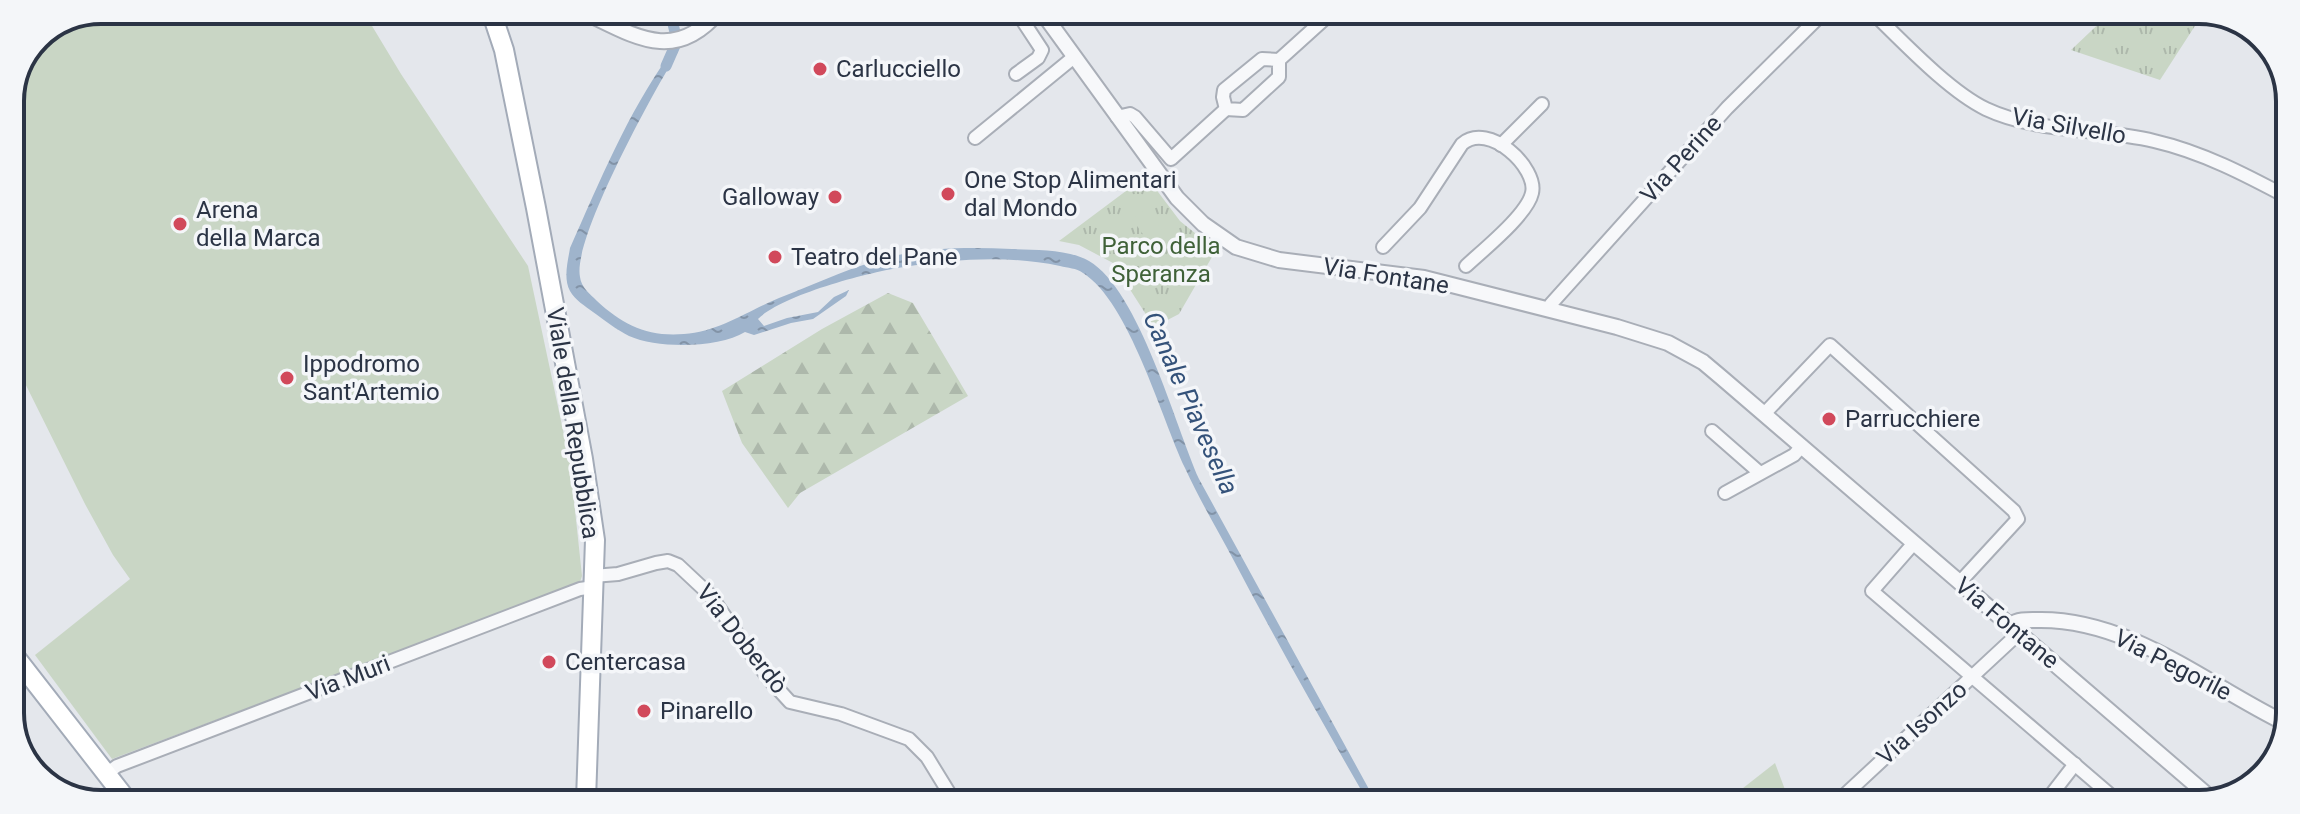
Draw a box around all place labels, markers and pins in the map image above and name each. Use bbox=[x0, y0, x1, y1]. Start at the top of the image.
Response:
place label: Carlucciello bbox=[836, 55, 961, 83]
marker: Carlucciello bbox=[811, 60, 829, 78]
place label: One Stop Alimentari dal Mondo bbox=[964, 166, 1177, 222]
place label: Galloway bbox=[722, 183, 820, 211]
marker: One Stop Alimentari dal Mondo bbox=[939, 185, 957, 203]
marker: Galloway bbox=[826, 188, 844, 206]
place label: Arena della Marca bbox=[196, 196, 320, 252]
marker: Arena della Marca bbox=[171, 215, 189, 233]
place label: Teatro del Pane bbox=[791, 243, 957, 271]
marker: Teatro del Pane bbox=[766, 248, 784, 266]
place label: Ippodromo Sant'Artemio bbox=[303, 350, 440, 406]
marker: Ippodromo Sant'Artemio bbox=[278, 369, 296, 387]
place label: Parrucchiere bbox=[1845, 405, 1980, 433]
marker: Parrucchiere bbox=[1820, 410, 1838, 428]
place label: Centercasa bbox=[565, 648, 686, 676]
marker: Centercasa bbox=[540, 653, 558, 671]
place label: Pinarello bbox=[660, 697, 753, 725]
marker: Pinarello bbox=[635, 702, 653, 720]

